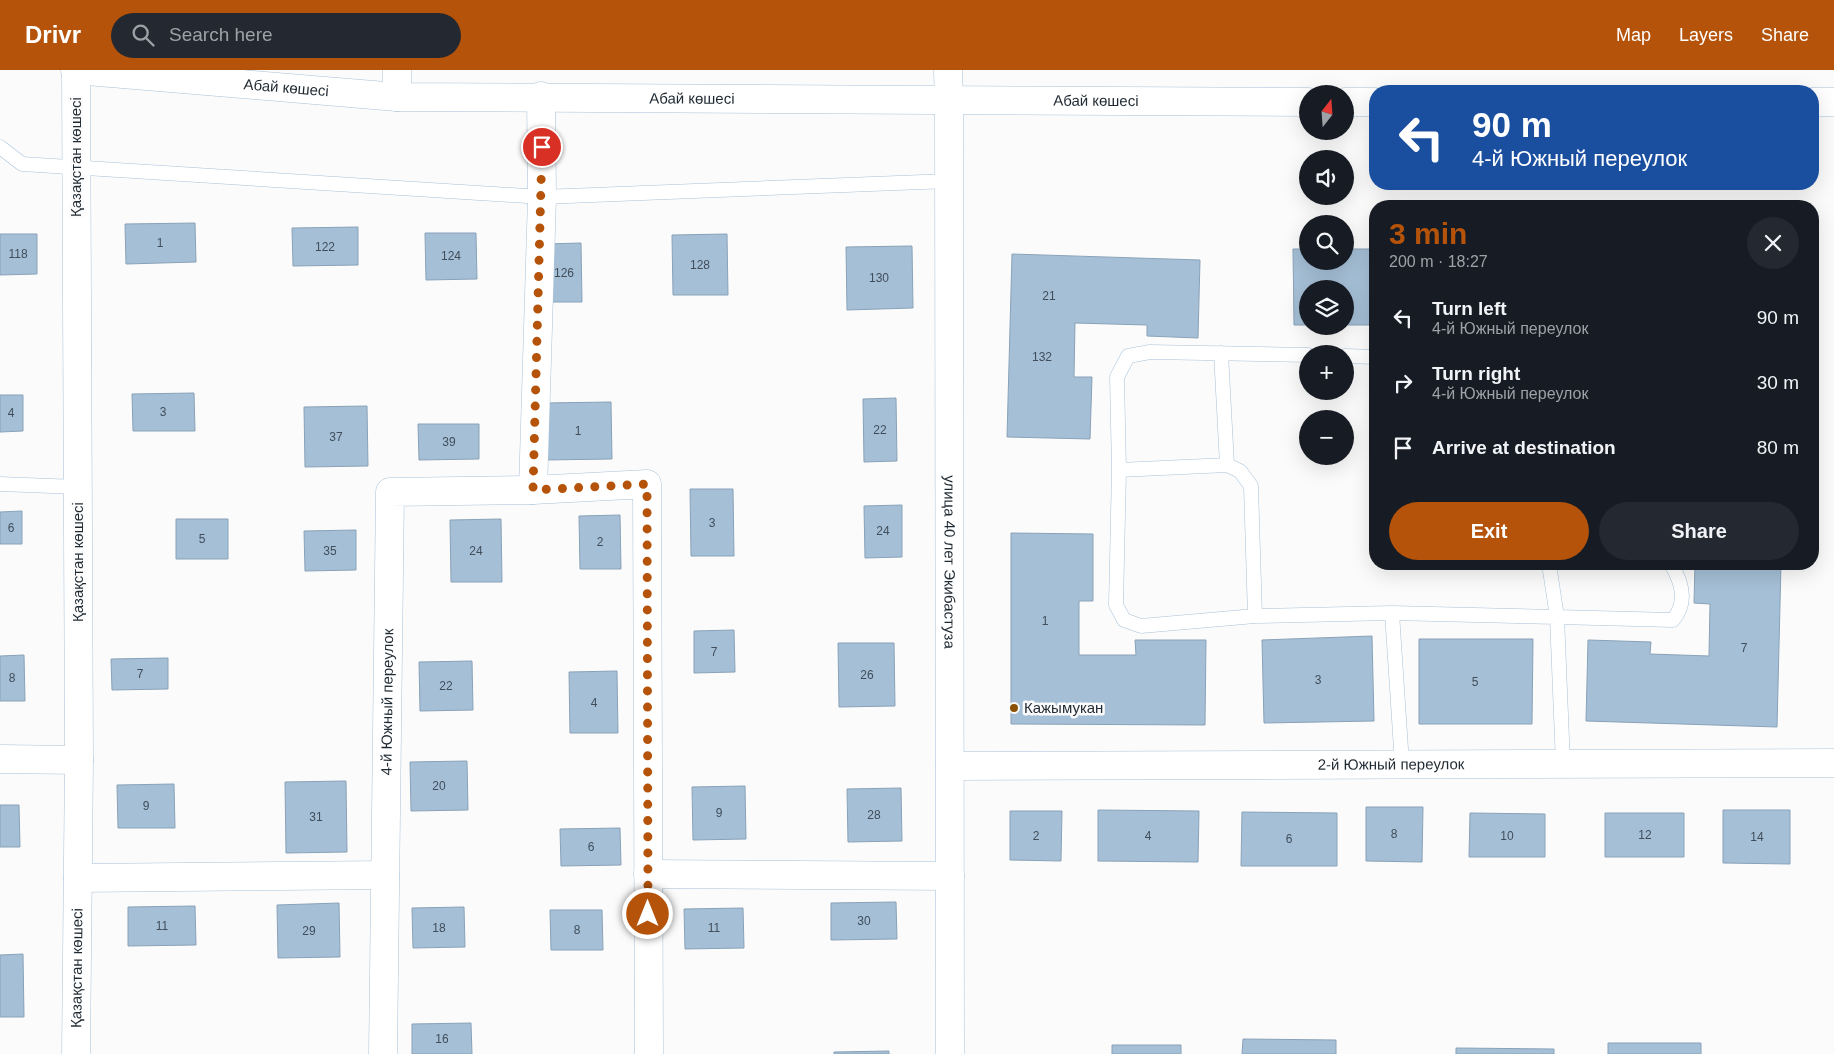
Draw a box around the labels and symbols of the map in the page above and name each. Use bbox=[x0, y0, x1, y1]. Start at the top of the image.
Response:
street label: Абай көшесі bbox=[243, 75, 330, 99]
north arrow bbox=[1299, 85, 1354, 140]
street label: Абай көшесі bbox=[649, 89, 735, 107]
street label: Абай көшесі bbox=[1053, 92, 1139, 109]
street label: Қазақстан көшесі bbox=[67, 97, 84, 217]
pin bbox=[521, 126, 563, 168]
house number: 1 bbox=[157, 236, 164, 250]
house number: 122 bbox=[315, 240, 335, 254]
house number: 118 bbox=[8, 247, 28, 261]
house number: 124 bbox=[441, 249, 461, 263]
house number: 128 bbox=[690, 258, 710, 272]
house number: 126 bbox=[554, 266, 574, 280]
house number: 130 bbox=[869, 271, 889, 285]
house number: 21 bbox=[1042, 289, 1056, 303]
house number: 132 bbox=[1032, 350, 1052, 364]
house number: 3 bbox=[160, 405, 167, 419]
house number: 4 bbox=[8, 406, 15, 420]
house number: 22 bbox=[873, 423, 887, 437]
house number: 1 bbox=[575, 424, 582, 438]
house number: 37 bbox=[329, 430, 343, 444]
house number: 39 bbox=[442, 435, 456, 449]
street label: улица 40 лет Экибастуза bbox=[941, 475, 959, 649]
street label: Қазақстан көшесі bbox=[69, 502, 86, 622]
house number: 3 bbox=[709, 516, 716, 530]
house number: 6 bbox=[8, 521, 15, 535]
house number: 24 bbox=[876, 524, 890, 538]
house number: 5 bbox=[199, 532, 206, 546]
house number: 2 bbox=[597, 535, 604, 549]
house number: 35 bbox=[323, 544, 337, 558]
house number: 24 bbox=[469, 544, 483, 558]
house number: 1 bbox=[1042, 614, 1049, 628]
street label: 4-й Южный переулок bbox=[377, 628, 396, 775]
house number: 7 bbox=[1741, 641, 1748, 655]
house number: 7 bbox=[711, 645, 718, 659]
house number: 7 bbox=[137, 667, 144, 681]
house number: 26 bbox=[860, 668, 874, 682]
house number: 8 bbox=[9, 671, 16, 685]
house number: 3 bbox=[1315, 673, 1322, 687]
house number: 5 bbox=[1472, 675, 1479, 689]
house number: 22 bbox=[439, 679, 453, 693]
house number: 4 bbox=[591, 696, 598, 710]
place label: Кажымукан bbox=[1024, 699, 1103, 716]
marker: Кажымукан bbox=[1008, 702, 1020, 714]
street label: 2-й Южный переулок bbox=[1318, 755, 1465, 773]
house number: 20 bbox=[432, 779, 446, 793]
house number: 9 bbox=[143, 799, 150, 813]
house number: 9 bbox=[716, 806, 723, 820]
house number: 28 bbox=[867, 808, 881, 822]
house number: 31 bbox=[309, 810, 323, 824]
house number: 8 bbox=[1391, 827, 1398, 841]
house number: 12 bbox=[1638, 828, 1652, 842]
house number: 2 bbox=[1033, 829, 1040, 843]
house number: 4 bbox=[1145, 829, 1152, 843]
house number: 10 bbox=[1500, 829, 1514, 843]
house number: 14 bbox=[1750, 830, 1764, 844]
house number: 6 bbox=[1286, 832, 1293, 846]
house number: 6 bbox=[588, 840, 595, 854]
position arrow bbox=[621, 887, 673, 939]
street label: Қазақстан көшесі bbox=[67, 908, 85, 1028]
house number: 30 bbox=[857, 914, 871, 928]
house number: 11 bbox=[156, 919, 169, 933]
house number: 18 bbox=[432, 921, 446, 935]
house number: 11 bbox=[708, 921, 721, 935]
house number: 8 bbox=[574, 923, 581, 937]
house number: 29 bbox=[302, 924, 316, 938]
house number: 16 bbox=[435, 1032, 449, 1046]

